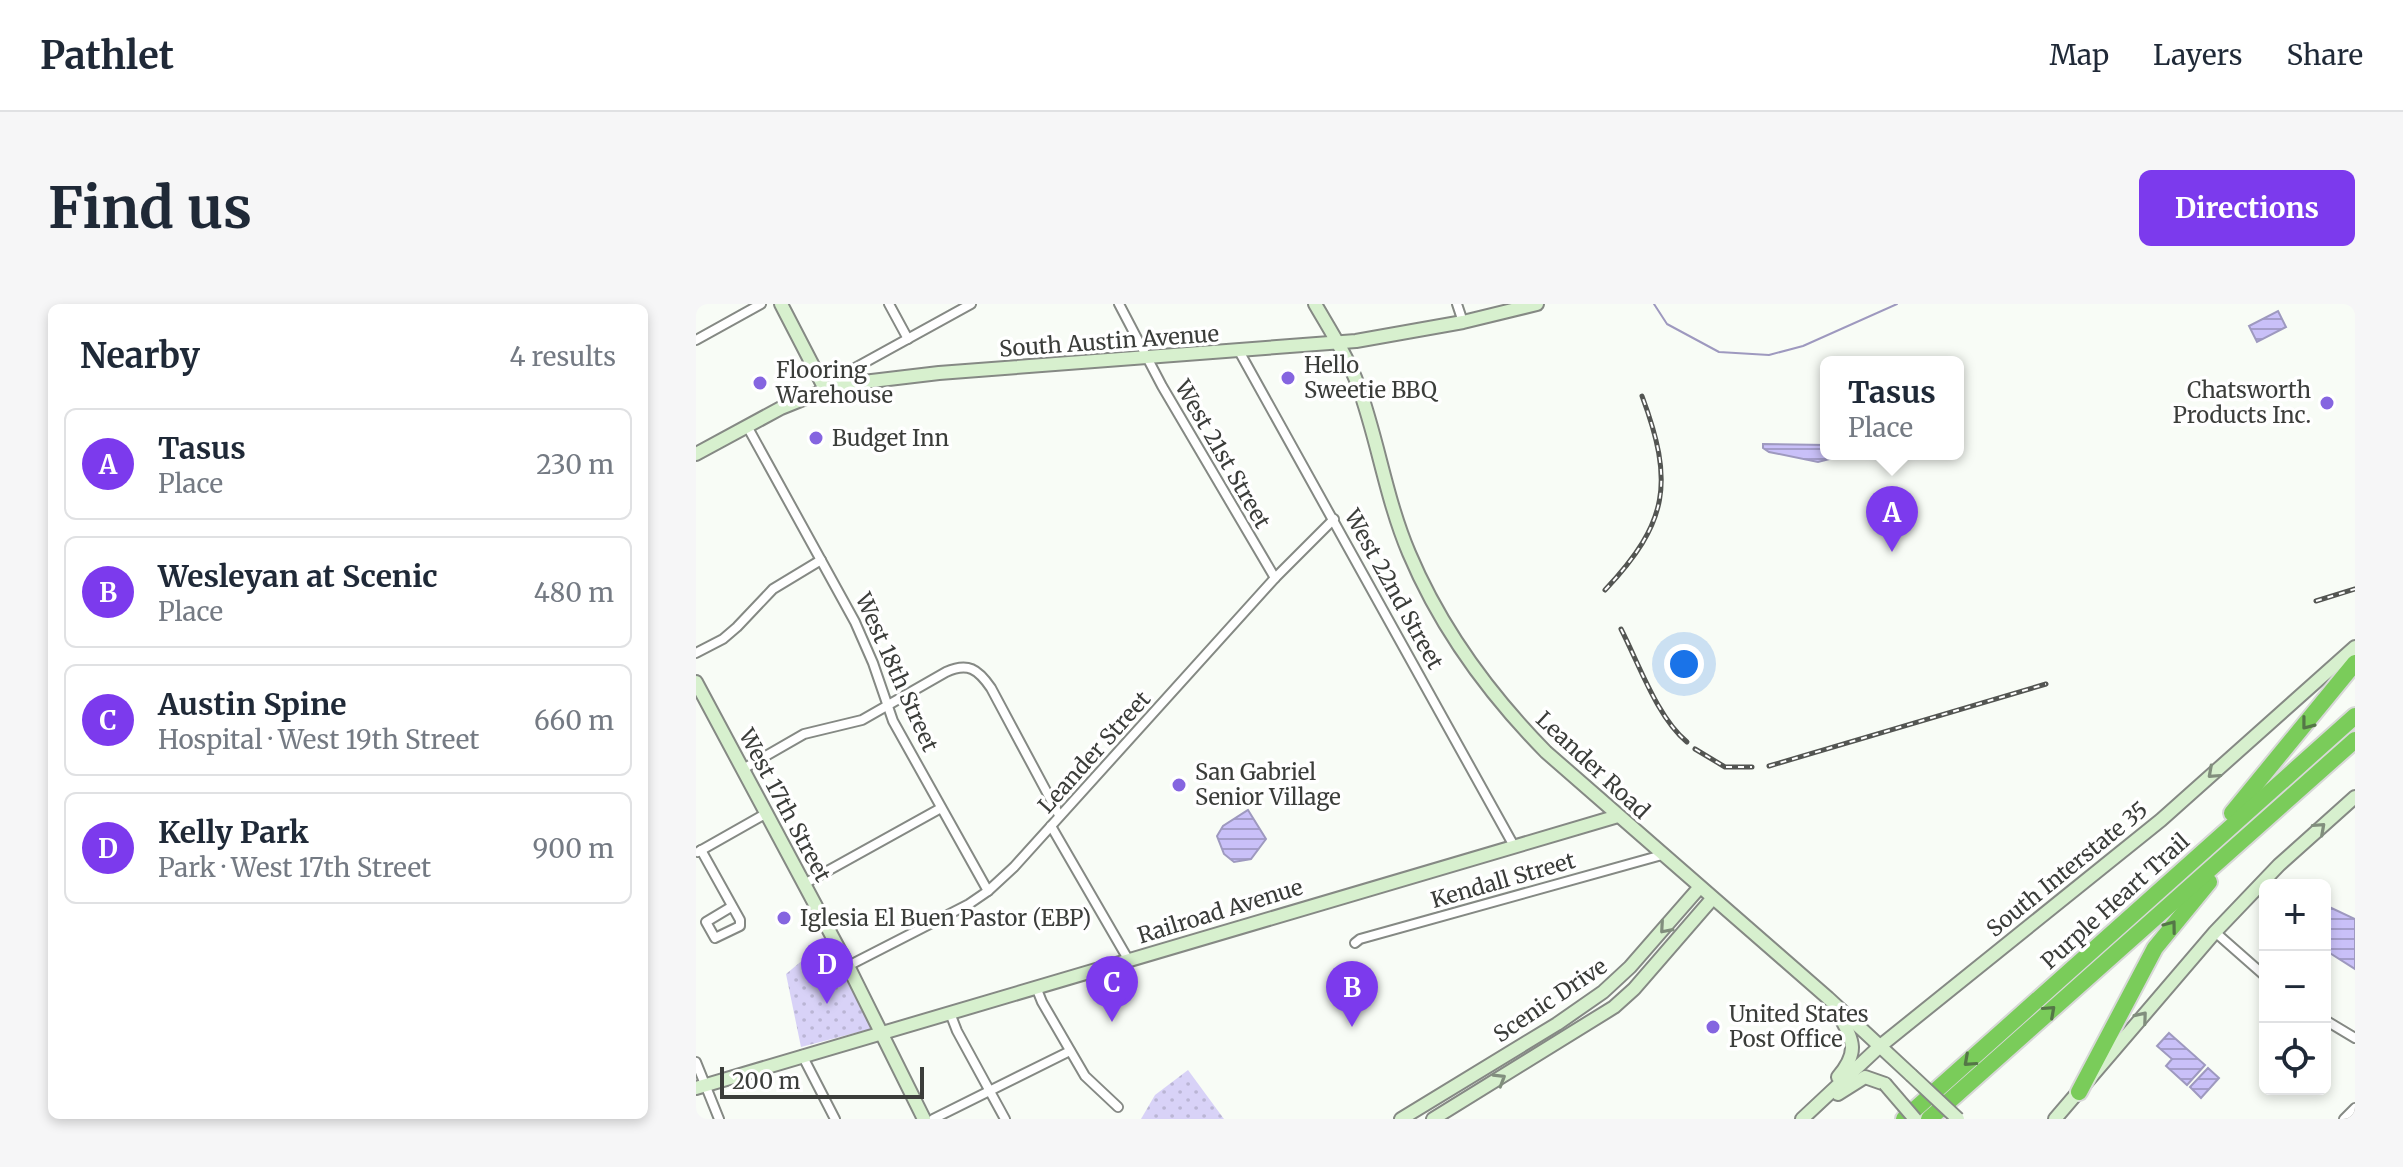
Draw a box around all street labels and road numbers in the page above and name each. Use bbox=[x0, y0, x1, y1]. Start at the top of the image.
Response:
street label: South Austin Avenue bbox=[998, 319, 1220, 363]
street label: West 21st Street bbox=[1169, 374, 1277, 534]
street label: West 22nd Street bbox=[1338, 503, 1450, 674]
street label: West 18th Street bbox=[849, 587, 945, 756]
street label: Leander Street bbox=[1032, 685, 1156, 819]
street label: Leander Road bbox=[1530, 705, 1656, 825]
street label: West 17th Street bbox=[732, 723, 837, 887]
street label: South Interstate 35 bbox=[1981, 795, 2153, 943]
street label: Purple Heart Trail bbox=[2035, 827, 2195, 975]
street label: Kendall Street bbox=[1428, 846, 1579, 914]
street label: Railroad Avenue bbox=[1134, 873, 1306, 949]
street label: Scenic Drive bbox=[1488, 952, 1612, 1048]

